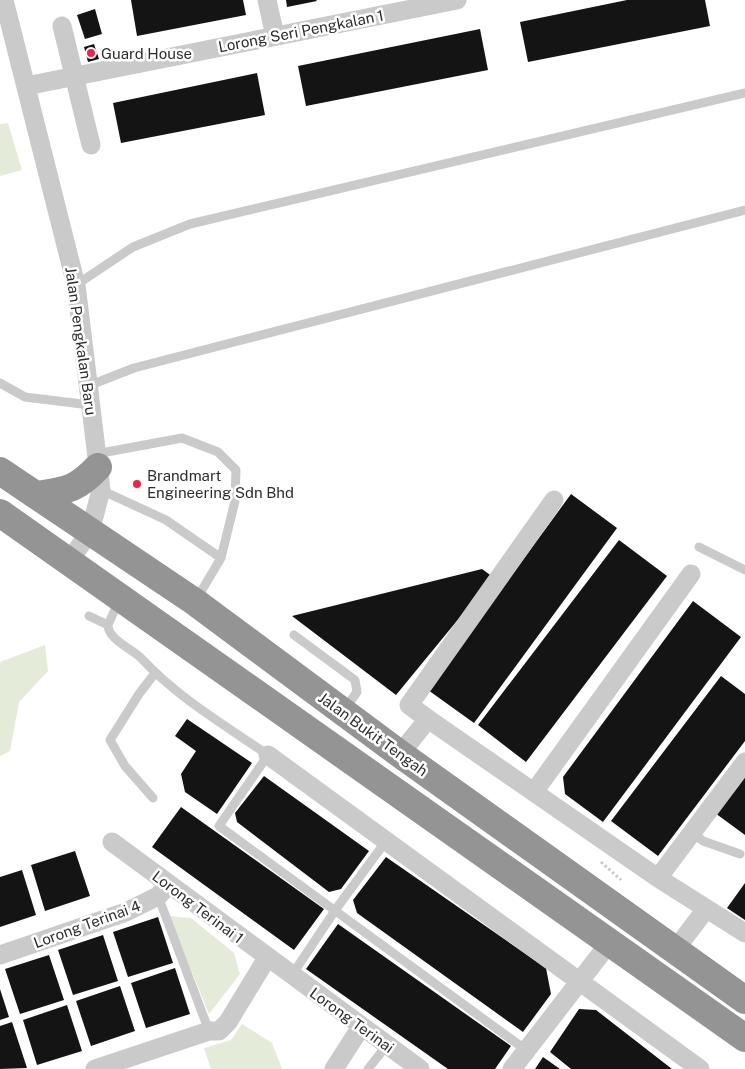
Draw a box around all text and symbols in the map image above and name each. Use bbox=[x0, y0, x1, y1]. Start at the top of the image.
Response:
street label: Lorong Seri Pengkalan 1 bbox=[217, 7, 385, 55]
place label: Guard House bbox=[101, 45, 192, 62]
marker: Guard House bbox=[85, 47, 97, 59]
street label: Jalan Pengkalan Baru bbox=[62, 266, 100, 416]
place label: Brandmart Engineering Sdn Bhd bbox=[147, 467, 294, 501]
marker: Brandmart Engineering Sdn Bhd bbox=[131, 478, 143, 490]
street label: Jalan Bukit Tengah bbox=[315, 689, 431, 779]
street label: Lorong Terinai 1 bbox=[149, 867, 247, 947]
street label: Lorong Terinai 4 bbox=[31, 897, 143, 951]
street label: Lorong Terinai bbox=[307, 984, 397, 1056]

